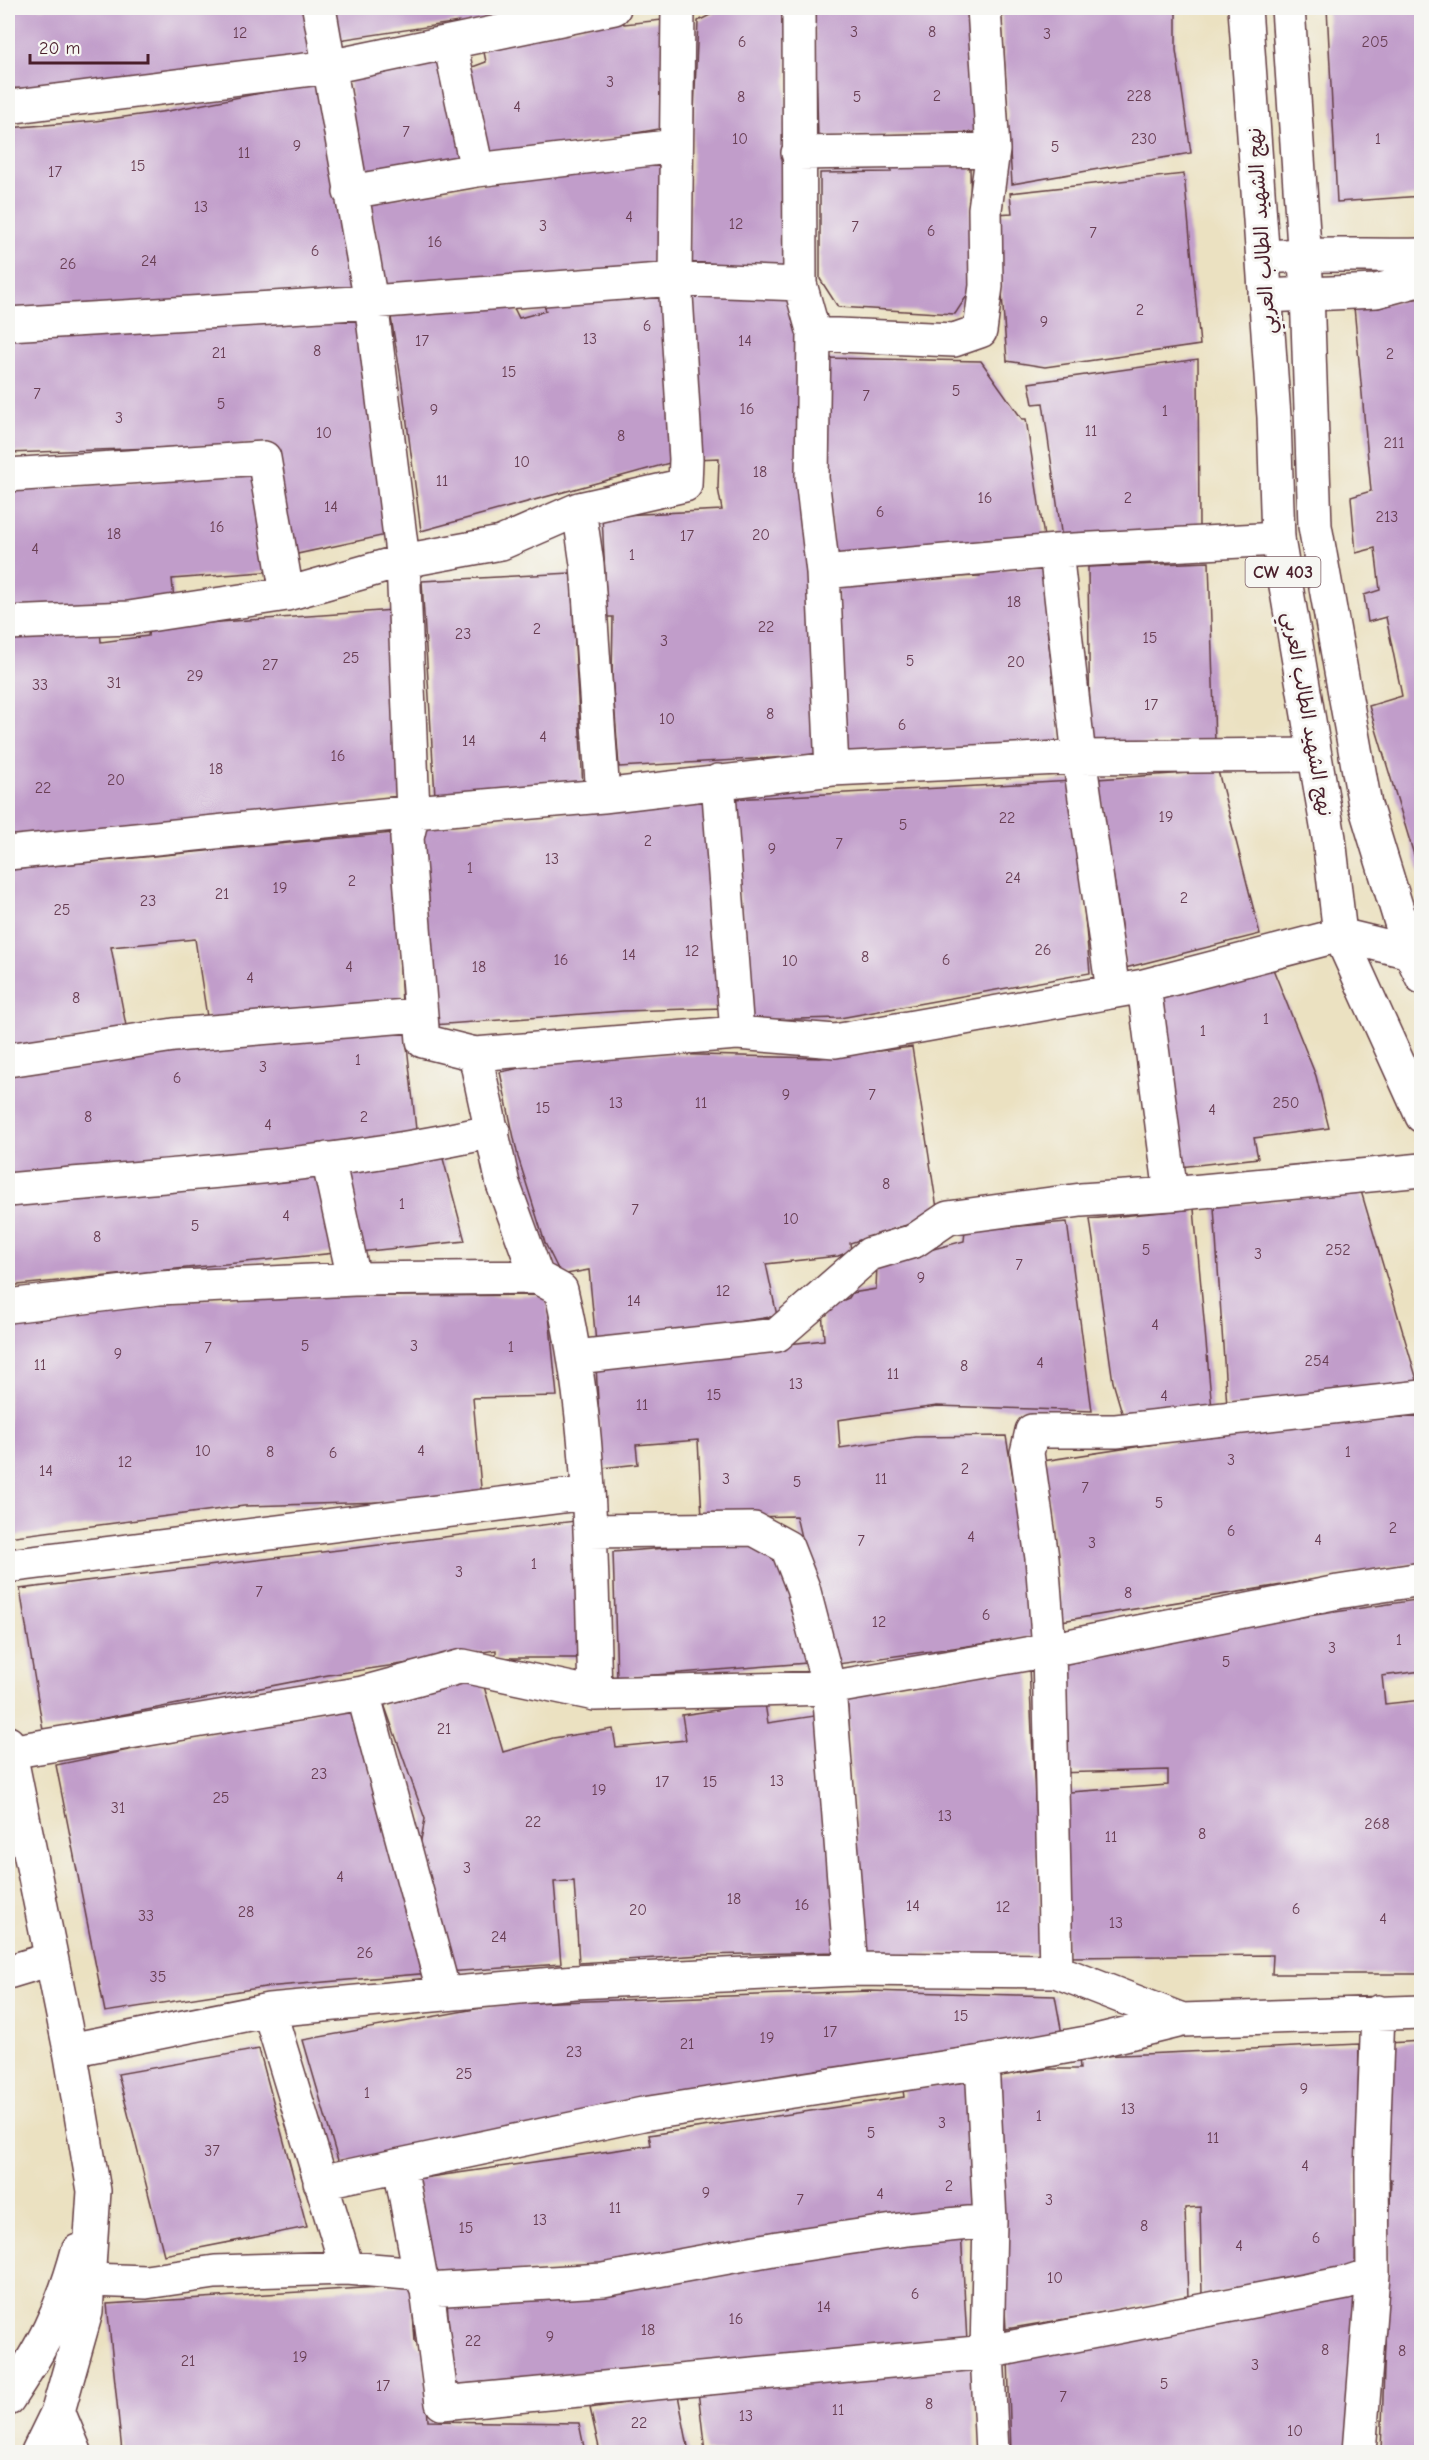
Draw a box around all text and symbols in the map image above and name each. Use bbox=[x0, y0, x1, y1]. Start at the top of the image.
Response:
house number: 3 bbox=[850, 23, 858, 41]
house number: 8 bbox=[928, 23, 936, 41]
house number: 12 bbox=[233, 24, 247, 42]
house number: 3 bbox=[1043, 25, 1051, 43]
scale bar bbox=[30, 27, 148, 65]
house number: 6 bbox=[738, 33, 746, 51]
house number: 205 bbox=[1362, 33, 1388, 51]
text: 20 m bbox=[39, 38, 80, 59]
house number: 3 bbox=[606, 73, 614, 91]
house number: 2 bbox=[933, 87, 941, 105]
house number: 228 bbox=[1127, 87, 1151, 105]
house number: 8 bbox=[737, 88, 745, 106]
house number: 5 bbox=[853, 88, 861, 106]
house number: 4 bbox=[513, 98, 521, 116]
house number: 7 bbox=[402, 123, 410, 141]
street label: نهج الشهيد الطالب العربي bbox=[1243, 126, 1286, 335]
house number: 10 bbox=[732, 130, 748, 148]
house number: 230 bbox=[1131, 130, 1157, 148]
house number: 1 bbox=[1375, 130, 1381, 148]
house number: 9 bbox=[293, 137, 301, 155]
house number: 5 bbox=[1051, 138, 1059, 156]
house number: 11 bbox=[238, 144, 250, 162]
house number: 15 bbox=[130, 157, 146, 175]
house number: 17 bbox=[48, 163, 62, 181]
house number: 13 bbox=[194, 198, 208, 216]
house number: 4 bbox=[625, 208, 633, 226]
house number: 12 bbox=[729, 215, 743, 233]
house number: 3 bbox=[539, 217, 547, 235]
house number: 7 bbox=[851, 218, 859, 236]
house number: 6 bbox=[927, 222, 935, 240]
house number: 7 bbox=[1089, 224, 1097, 242]
house number: 16 bbox=[427, 233, 443, 251]
house number: 6 bbox=[311, 242, 319, 260]
house number: 24 bbox=[141, 252, 157, 270]
house number: 26 bbox=[59, 255, 77, 273]
house number: 2 bbox=[1136, 301, 1144, 319]
house number: 9 bbox=[1040, 313, 1048, 331]
house number: 6 bbox=[643, 317, 651, 335]
house number: 13 bbox=[583, 330, 597, 348]
house number: 17 bbox=[415, 332, 429, 350]
house number: 14 bbox=[738, 332, 752, 350]
house number: 8 bbox=[313, 342, 321, 360]
house number: 21 bbox=[212, 344, 226, 362]
house number: 2 bbox=[1386, 345, 1394, 363]
house number: 15 bbox=[501, 363, 517, 381]
house number: 5 bbox=[952, 382, 960, 400]
house number: 7 bbox=[33, 385, 41, 403]
house number: 7 bbox=[862, 387, 870, 405]
house number: 5 bbox=[217, 395, 225, 413]
house number: 16 bbox=[739, 400, 755, 418]
house number: 9 bbox=[430, 401, 438, 419]
house number: 1 bbox=[1162, 402, 1168, 420]
house number: 3 bbox=[115, 409, 123, 427]
house number: 11 bbox=[1085, 422, 1097, 440]
house number: 10 bbox=[316, 424, 332, 442]
house number: 8 bbox=[617, 427, 625, 445]
house number: 211 bbox=[1383, 434, 1405, 452]
house number: 10 bbox=[514, 453, 530, 471]
house number: 18 bbox=[753, 463, 767, 481]
house number: 11 bbox=[436, 472, 448, 490]
house number: 16 bbox=[977, 489, 993, 507]
house number: 2 bbox=[1124, 489, 1132, 507]
house number: 14 bbox=[324, 498, 338, 516]
house number: 6 bbox=[876, 503, 884, 521]
house number: 213 bbox=[1376, 508, 1398, 526]
house number: 16 bbox=[209, 518, 225, 536]
house number: 18 bbox=[107, 525, 121, 543]
house number: 20 bbox=[752, 526, 770, 544]
house number: 17 bbox=[680, 527, 694, 545]
house number: 4 bbox=[31, 540, 39, 558]
house number: 1 bbox=[629, 546, 635, 564]
road number: CW 403 bbox=[1246, 557, 1320, 587]
house number: 18 bbox=[1007, 593, 1021, 611]
street label: نهج الشهيد الطالب العربي bbox=[1272, 610, 1337, 819]
house number: 22 bbox=[758, 618, 774, 636]
house number: 2 bbox=[533, 620, 541, 638]
house number: 23 bbox=[455, 625, 471, 643]
house number: 15 bbox=[1142, 629, 1158, 647]
house number: 3 bbox=[660, 632, 668, 650]
house number: 25 bbox=[342, 649, 360, 667]
house number: 5 bbox=[906, 652, 914, 670]
house number: 20 bbox=[1007, 653, 1025, 671]
house number: 27 bbox=[262, 656, 278, 674]
house number: 29 bbox=[187, 667, 203, 685]
house number: 31 bbox=[107, 674, 121, 692]
house number: 33 bbox=[32, 676, 48, 694]
house number: 17 bbox=[1144, 696, 1158, 714]
house number: 8 bbox=[766, 705, 774, 723]
house number: 10 bbox=[659, 710, 675, 728]
house number: 6 bbox=[898, 716, 906, 734]
house number: 4 bbox=[539, 728, 547, 746]
house number: 14 bbox=[462, 732, 476, 750]
house number: 16 bbox=[330, 747, 346, 765]
house number: 18 bbox=[209, 760, 223, 778]
house number: 20 bbox=[107, 771, 125, 789]
house number: 22 bbox=[35, 779, 51, 797]
house number: 19 bbox=[1159, 808, 1173, 826]
house number: 22 bbox=[999, 809, 1015, 827]
house number: 5 bbox=[899, 816, 907, 834]
house number: 2 bbox=[644, 832, 652, 850]
house number: 7 bbox=[835, 835, 843, 853]
house number: 9 bbox=[768, 840, 776, 858]
house number: 13 bbox=[545, 850, 559, 868]
house number: 1 bbox=[467, 859, 473, 877]
house number: 24 bbox=[1005, 869, 1021, 887]
house number: 2 bbox=[348, 872, 356, 890]
house number: 19 bbox=[273, 879, 287, 897]
house number: 21 bbox=[215, 885, 229, 903]
house number: 2 bbox=[1180, 889, 1188, 907]
house number: 23 bbox=[140, 892, 156, 910]
house number: 25 bbox=[53, 901, 71, 919]
house number: 26 bbox=[1034, 941, 1052, 959]
house number: 12 bbox=[685, 942, 699, 960]
house number: 14 bbox=[622, 946, 636, 964]
house number: 8 bbox=[861, 948, 869, 966]
house number: 16 bbox=[553, 951, 569, 969]
house number: 6 bbox=[942, 951, 950, 969]
house number: 10 bbox=[782, 952, 798, 970]
house number: 4 bbox=[345, 958, 353, 976]
house number: 18 bbox=[472, 958, 486, 976]
house number: 4 bbox=[246, 969, 254, 987]
house number: 8 bbox=[72, 989, 80, 1007]
house number: 1 bbox=[1263, 1010, 1269, 1028]
house number: 1 bbox=[1200, 1022, 1206, 1040]
house number: 1 bbox=[355, 1051, 361, 1069]
house number: 3 bbox=[259, 1058, 267, 1076]
house number: 6 bbox=[173, 1069, 181, 1087]
house number: 9 bbox=[782, 1086, 790, 1104]
house number: 7 bbox=[868, 1086, 876, 1104]
house number: 13 bbox=[609, 1094, 623, 1112]
house number: 11 bbox=[695, 1094, 707, 1112]
house number: 250 bbox=[1273, 1094, 1299, 1112]
house number: 15 bbox=[535, 1099, 551, 1117]
house number: 4 bbox=[1208, 1101, 1216, 1119]
house number: 8 bbox=[84, 1108, 92, 1126]
house number: 2 bbox=[360, 1108, 368, 1126]
house number: 4 bbox=[264, 1116, 272, 1134]
house number: 8 bbox=[882, 1175, 890, 1193]
house number: 1 bbox=[399, 1195, 405, 1213]
house number: 7 bbox=[631, 1201, 639, 1219]
house number: 4 bbox=[282, 1207, 290, 1225]
house number: 10 bbox=[783, 1210, 799, 1228]
house number: 5 bbox=[191, 1217, 199, 1235]
house number: 8 bbox=[93, 1228, 101, 1246]
house number: 5 bbox=[1142, 1241, 1150, 1259]
house number: 252 bbox=[1325, 1241, 1351, 1259]
house number: 3 bbox=[1254, 1245, 1262, 1263]
house number: 7 bbox=[1015, 1256, 1023, 1274]
house number: 9 bbox=[917, 1269, 925, 1287]
house number: 12 bbox=[716, 1282, 730, 1300]
house number: 14 bbox=[627, 1292, 641, 1310]
house number: 4 bbox=[1151, 1316, 1159, 1334]
house number: 5 bbox=[301, 1337, 309, 1355]
house number: 3 bbox=[410, 1337, 418, 1355]
house number: 1 bbox=[508, 1338, 514, 1356]
house number: 7 bbox=[204, 1339, 212, 1357]
house number: 9 bbox=[114, 1345, 122, 1363]
house number: 254 bbox=[1305, 1352, 1329, 1370]
house number: 4 bbox=[1036, 1354, 1044, 1372]
house number: 11 bbox=[34, 1356, 46, 1374]
house number: 8 bbox=[960, 1357, 968, 1375]
house number: 11 bbox=[887, 1365, 899, 1383]
house number: 13 bbox=[789, 1375, 803, 1393]
house number: 15 bbox=[706, 1386, 722, 1404]
house number: 4 bbox=[1160, 1387, 1168, 1405]
house number: 11 bbox=[636, 1396, 648, 1414]
house number: 10 bbox=[195, 1442, 211, 1460]
house number: 4 bbox=[417, 1442, 425, 1460]
house number: 8 bbox=[266, 1443, 274, 1461]
house number: 1 bbox=[1345, 1443, 1351, 1461]
house number: 6 bbox=[329, 1444, 337, 1462]
house number: 3 bbox=[1227, 1451, 1235, 1469]
house number: 12 bbox=[118, 1453, 132, 1471]
house number: 2 bbox=[961, 1460, 969, 1478]
house number: 14 bbox=[39, 1462, 53, 1480]
house number: 3 bbox=[722, 1470, 730, 1488]
house number: 11 bbox=[875, 1470, 887, 1488]
house number: 5 bbox=[793, 1473, 801, 1491]
house number: 7 bbox=[1081, 1479, 1089, 1497]
house number: 5 bbox=[1155, 1494, 1163, 1512]
house number: 2 bbox=[1389, 1519, 1397, 1537]
house number: 6 bbox=[1227, 1522, 1235, 1540]
house number: 4 bbox=[967, 1528, 975, 1546]
house number: 4 bbox=[1314, 1531, 1322, 1549]
house number: 7 bbox=[857, 1532, 865, 1550]
house number: 3 bbox=[1088, 1534, 1096, 1552]
house number: 1 bbox=[531, 1555, 537, 1573]
house number: 3 bbox=[455, 1563, 463, 1581]
house number: 7 bbox=[255, 1583, 263, 1601]
house number: 8 bbox=[1124, 1584, 1132, 1602]
house number: 6 bbox=[982, 1606, 990, 1624]
house number: 12 bbox=[872, 1613, 886, 1631]
house number: 1 bbox=[1396, 1631, 1402, 1649]
house number: 3 bbox=[1328, 1639, 1336, 1657]
house number: 5 bbox=[1222, 1653, 1230, 1671]
house number: 21 bbox=[437, 1720, 451, 1738]
house number: 23 bbox=[311, 1765, 327, 1783]
house number: 13 bbox=[770, 1772, 784, 1790]
house number: 17 bbox=[655, 1773, 669, 1791]
house number: 15 bbox=[702, 1773, 718, 1791]
house number: 19 bbox=[592, 1781, 606, 1799]
house number: 25 bbox=[212, 1789, 230, 1807]
house number: 31 bbox=[111, 1799, 125, 1817]
house number: 13 bbox=[938, 1807, 952, 1825]
house number: 22 bbox=[525, 1813, 541, 1831]
house number: 268 bbox=[1364, 1815, 1390, 1833]
house number: 8 bbox=[1198, 1825, 1206, 1843]
house number: 11 bbox=[1105, 1828, 1117, 1846]
house number: 3 bbox=[463, 1859, 471, 1877]
house number: 4 bbox=[336, 1868, 344, 1886]
house number: 18 bbox=[727, 1890, 741, 1908]
house number: 16 bbox=[794, 1896, 810, 1914]
house number: 14 bbox=[906, 1897, 920, 1915]
house number: 12 bbox=[996, 1898, 1010, 1916]
house number: 6 bbox=[1292, 1900, 1300, 1918]
house number: 20 bbox=[629, 1901, 647, 1919]
house number: 28 bbox=[238, 1903, 254, 1921]
house number: 33 bbox=[138, 1907, 154, 1925]
house number: 4 bbox=[1379, 1910, 1387, 1928]
house number: 13 bbox=[1109, 1914, 1123, 1932]
house number: 24 bbox=[491, 1928, 507, 1946]
house number: 26 bbox=[356, 1944, 374, 1962]
house number: 35 bbox=[150, 1968, 166, 1986]
house number: 15 bbox=[953, 2007, 969, 2025]
house number: 17 bbox=[823, 2023, 837, 2041]
house number: 19 bbox=[760, 2029, 774, 2047]
house number: 21 bbox=[680, 2035, 694, 2053]
house number: 23 bbox=[566, 2043, 582, 2061]
house number: 25 bbox=[455, 2065, 473, 2083]
house number: 9 bbox=[1300, 2080, 1308, 2098]
house number: 1 bbox=[364, 2084, 370, 2102]
house number: 13 bbox=[1121, 2100, 1135, 2118]
house number: 1 bbox=[1036, 2107, 1042, 2125]
house number: 3 bbox=[938, 2114, 946, 2132]
house number: 5 bbox=[867, 2124, 875, 2142]
house number: 11 bbox=[1207, 2129, 1219, 2147]
house number: 37 bbox=[204, 2142, 220, 2160]
house number: 4 bbox=[1301, 2157, 1309, 2175]
house number: 2 bbox=[945, 2177, 953, 2195]
house number: 9 bbox=[702, 2184, 710, 2202]
house number: 4 bbox=[876, 2185, 884, 2203]
house number: 7 bbox=[796, 2191, 804, 2209]
house number: 3 bbox=[1045, 2191, 1053, 2209]
house number: 11 bbox=[609, 2199, 621, 2217]
house number: 13 bbox=[533, 2211, 547, 2229]
house number: 8 bbox=[1140, 2217, 1148, 2235]
house number: 15 bbox=[458, 2219, 474, 2237]
house number: 6 bbox=[1312, 2229, 1320, 2247]
house number: 4 bbox=[1235, 2237, 1243, 2255]
house number: 10 bbox=[1047, 2269, 1063, 2287]
house number: 6 bbox=[911, 2285, 919, 2303]
house number: 14 bbox=[817, 2298, 831, 2316]
house number: 16 bbox=[728, 2310, 744, 2328]
house number: 18 bbox=[641, 2321, 655, 2339]
house number: 9 bbox=[546, 2328, 554, 2346]
house number: 22 bbox=[465, 2332, 481, 2350]
house number: 8 bbox=[1321, 2341, 1329, 2359]
house number: 8 bbox=[1398, 2342, 1406, 2360]
house number: 19 bbox=[293, 2348, 307, 2366]
house number: 21 bbox=[181, 2352, 195, 2370]
house number: 3 bbox=[1251, 2356, 1259, 2374]
house number: 5 bbox=[1160, 2375, 1168, 2393]
house number: 17 bbox=[376, 2377, 390, 2395]
house number: 7 bbox=[1059, 2388, 1067, 2406]
house number: 8 bbox=[925, 2395, 933, 2413]
house number: 11 bbox=[832, 2401, 844, 2419]
house number: 13 bbox=[739, 2407, 753, 2425]
house number: 22 bbox=[631, 2414, 647, 2432]
house number: 10 bbox=[1287, 2422, 1303, 2440]

